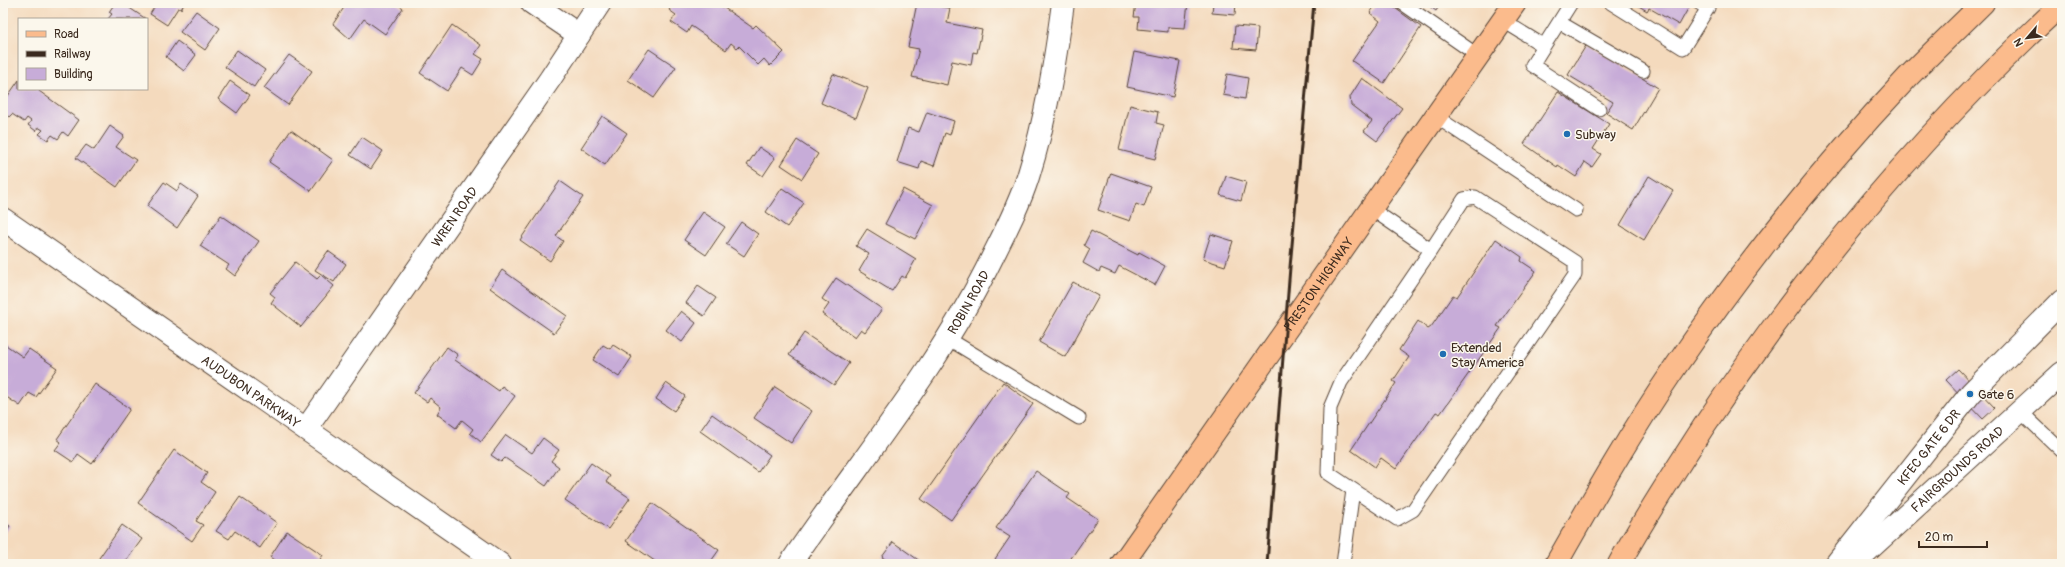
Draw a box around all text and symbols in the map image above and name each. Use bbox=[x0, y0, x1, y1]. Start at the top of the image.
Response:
legend bbox=[18, 18, 148, 90]
north arrow bbox=[2007, 18, 2047, 58]
text: Road bbox=[54, 27, 79, 42]
text: N bbox=[2011, 36, 2026, 49]
text: Railway bbox=[54, 47, 90, 62]
text: Building bbox=[54, 67, 93, 82]
place label: Subway bbox=[1575, 127, 1616, 143]
marker: Subway bbox=[1562, 129, 1572, 139]
street label: WREN ROAD bbox=[428, 184, 481, 250]
street label: PRESTON HIGHWAY bbox=[1281, 234, 1358, 335]
street label: ROBIN ROAD bbox=[945, 268, 993, 337]
place label: Extended Stay America bbox=[1451, 340, 1524, 371]
marker: Extended Stay America bbox=[1438, 349, 1448, 359]
street label: AUDUBON PARKWAY bbox=[198, 352, 303, 432]
place label: Gate 6 bbox=[1978, 387, 2014, 403]
marker: Gate 6 bbox=[1965, 389, 1975, 399]
street label: KFEC GATE 6 DR bbox=[1894, 406, 1964, 489]
street label: FAIRGROUNDS ROAD bbox=[1908, 423, 2008, 516]
scale bar bbox=[1919, 523, 1987, 549]
text: 20 m bbox=[1925, 530, 1954, 545]

